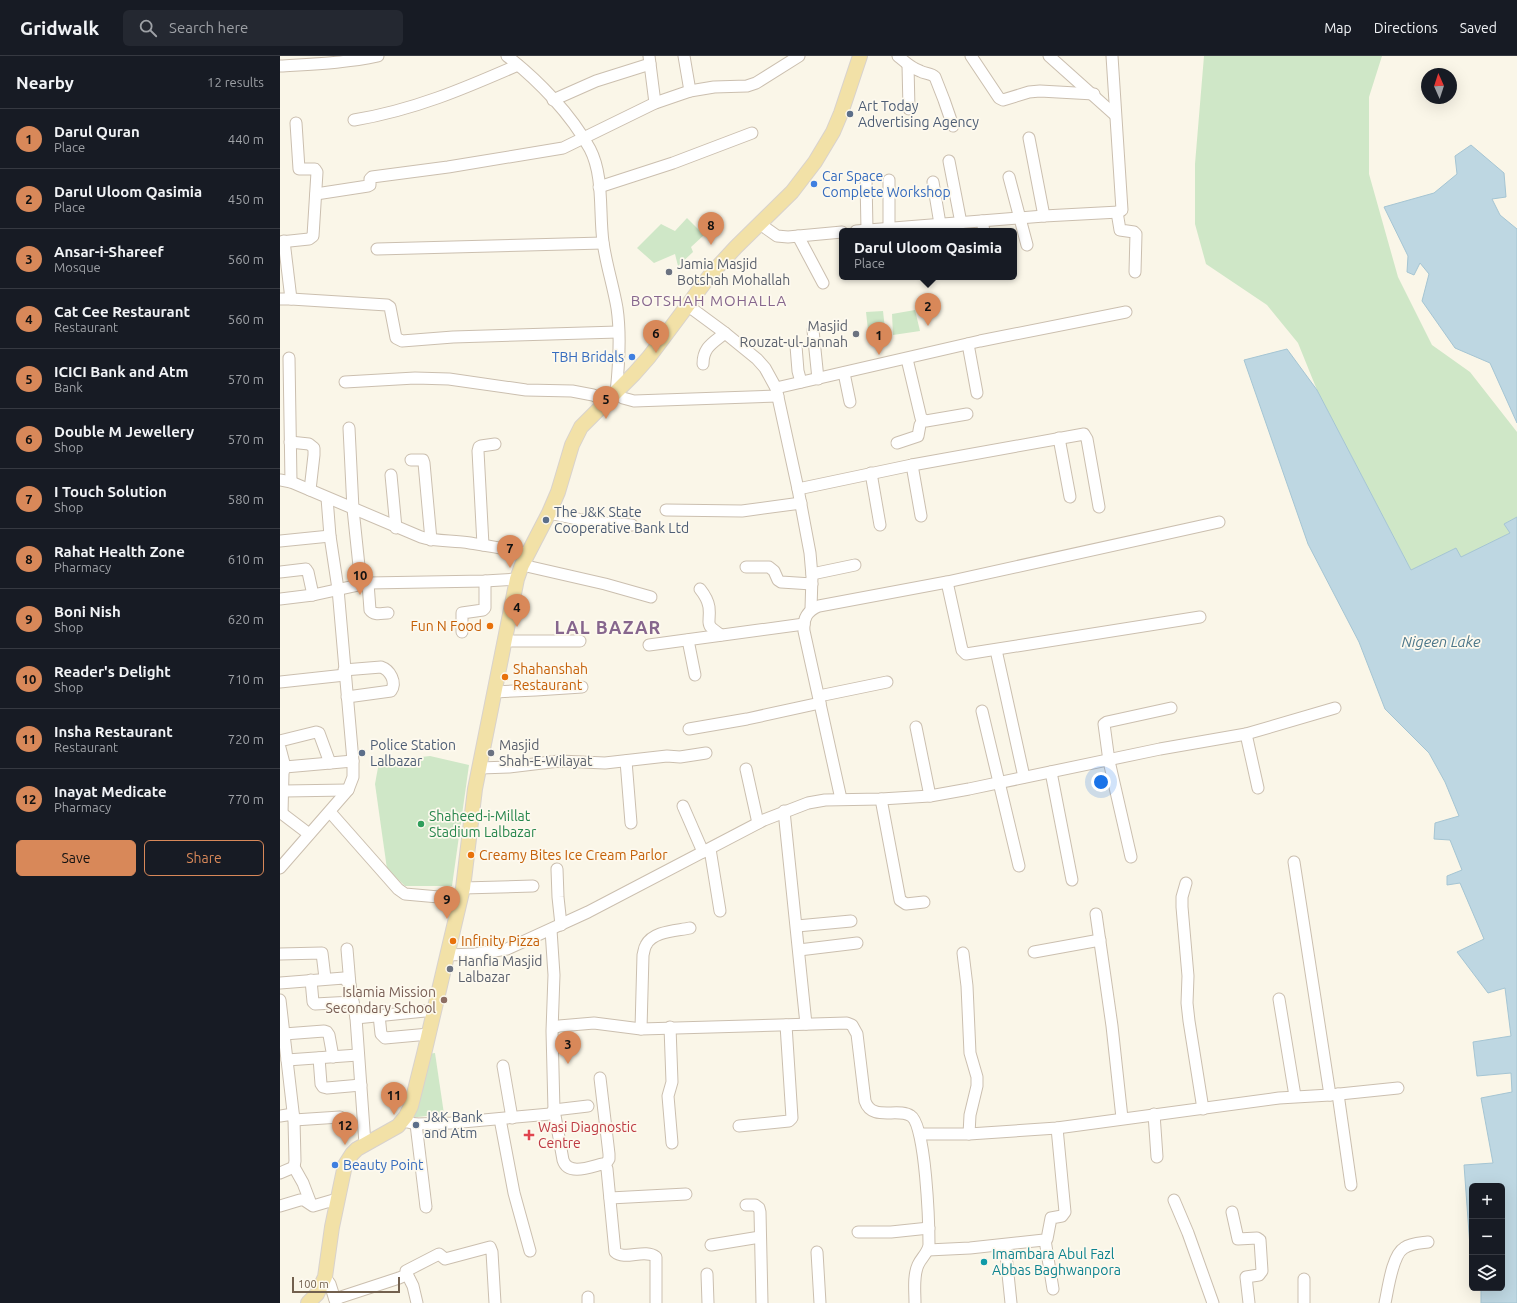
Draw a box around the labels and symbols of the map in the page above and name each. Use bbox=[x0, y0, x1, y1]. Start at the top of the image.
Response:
north arrow bbox=[1421, 68, 1457, 104]
place label: Art Today Advertising Agency bbox=[858, 98, 979, 130]
marker: Art Today Advertising Agency bbox=[845, 109, 855, 119]
place label: Car Space Complete Workshop bbox=[822, 168, 951, 200]
marker: Car Space Complete Workshop bbox=[809, 179, 819, 189]
pin: 8 bbox=[698, 212, 724, 245]
place label: Jamia Masjid Botshah Mohallah bbox=[677, 256, 790, 288]
marker: Jamia Masjid Botshah Mohallah bbox=[664, 267, 674, 277]
district label: BOTSHAH MOHALLA bbox=[631, 292, 787, 309]
pin: 2 bbox=[915, 293, 941, 326]
place label: Masjid Rouzat-ul-Jannah bbox=[740, 318, 848, 350]
pin: 6 bbox=[643, 320, 669, 353]
pin: 1 bbox=[866, 322, 892, 355]
marker: Masjid Rouzat-ul-Jannah bbox=[851, 329, 861, 339]
place label: TBH Bridals bbox=[552, 349, 624, 365]
marker: TBH Bridals bbox=[627, 352, 637, 362]
pin: 5 bbox=[593, 386, 619, 419]
place label: The J&K State Cooperative Bank Ltd bbox=[554, 504, 689, 536]
marker: The J&K State Cooperative Bank Ltd bbox=[541, 515, 551, 525]
pin: 7 bbox=[497, 535, 523, 568]
pin: 10 bbox=[347, 562, 373, 595]
pin: 4 bbox=[504, 594, 530, 627]
district label: LAL BAZAR bbox=[555, 617, 661, 637]
place label: Fun N Food bbox=[411, 618, 482, 634]
marker: Fun N Food bbox=[485, 621, 495, 631]
water label: Nigeen Lake bbox=[1401, 633, 1481, 650]
place label: Shahanshah Restaurant bbox=[513, 661, 588, 693]
marker: Shahanshah Restaurant bbox=[500, 672, 510, 682]
place label: Police Station Lalbazar bbox=[370, 737, 456, 769]
place label: Masjid Shah-E-Wilayat bbox=[499, 737, 593, 769]
marker: Police Station Lalbazar bbox=[357, 748, 367, 758]
marker: Masjid Shah-E-Wilayat bbox=[486, 748, 496, 758]
your location bbox=[1091, 772, 1111, 792]
place label: Shaheed-i-Millat Stadium Lalbazar bbox=[429, 808, 537, 840]
marker: Shaheed-i-Millat Stadium Lalbazar bbox=[416, 819, 426, 829]
place label: Creamy Bites Ice Cream Parlor bbox=[479, 847, 668, 863]
marker: Creamy Bites Ice Cream Parlor bbox=[466, 850, 476, 860]
pin: 9 bbox=[434, 886, 460, 919]
place label: Infinity Pizza bbox=[461, 933, 540, 949]
marker: Infinity Pizza bbox=[448, 936, 458, 946]
place label: Hanfia Masjid Lalbazar bbox=[458, 953, 543, 985]
marker: Hanfia Masjid Lalbazar bbox=[445, 964, 455, 974]
place label: Islamia Mission Secondary School bbox=[325, 984, 436, 1016]
marker: Islamia Mission Secondary School bbox=[439, 995, 449, 1005]
pin: 3 bbox=[555, 1031, 581, 1064]
pin: 11 bbox=[381, 1082, 407, 1115]
place label: J&K Bank and Atm bbox=[424, 1109, 483, 1141]
pin: 12 bbox=[332, 1112, 358, 1145]
place label: Wasi Diagnostic Centre bbox=[538, 1119, 637, 1151]
marker: J&K Bank and Atm bbox=[411, 1120, 421, 1130]
marker: Wasi Diagnostic Centre bbox=[523, 1129, 535, 1141]
place label: Beauty Point bbox=[343, 1157, 424, 1173]
marker: Beauty Point bbox=[330, 1160, 340, 1170]
place label: Imambara Abul Fazl Abbas Baghwanpora bbox=[992, 1246, 1121, 1278]
marker: Imambara Abul Fazl Abbas Baghwanpora bbox=[979, 1257, 989, 1267]
scale bar bbox=[292, 1275, 400, 1294]

